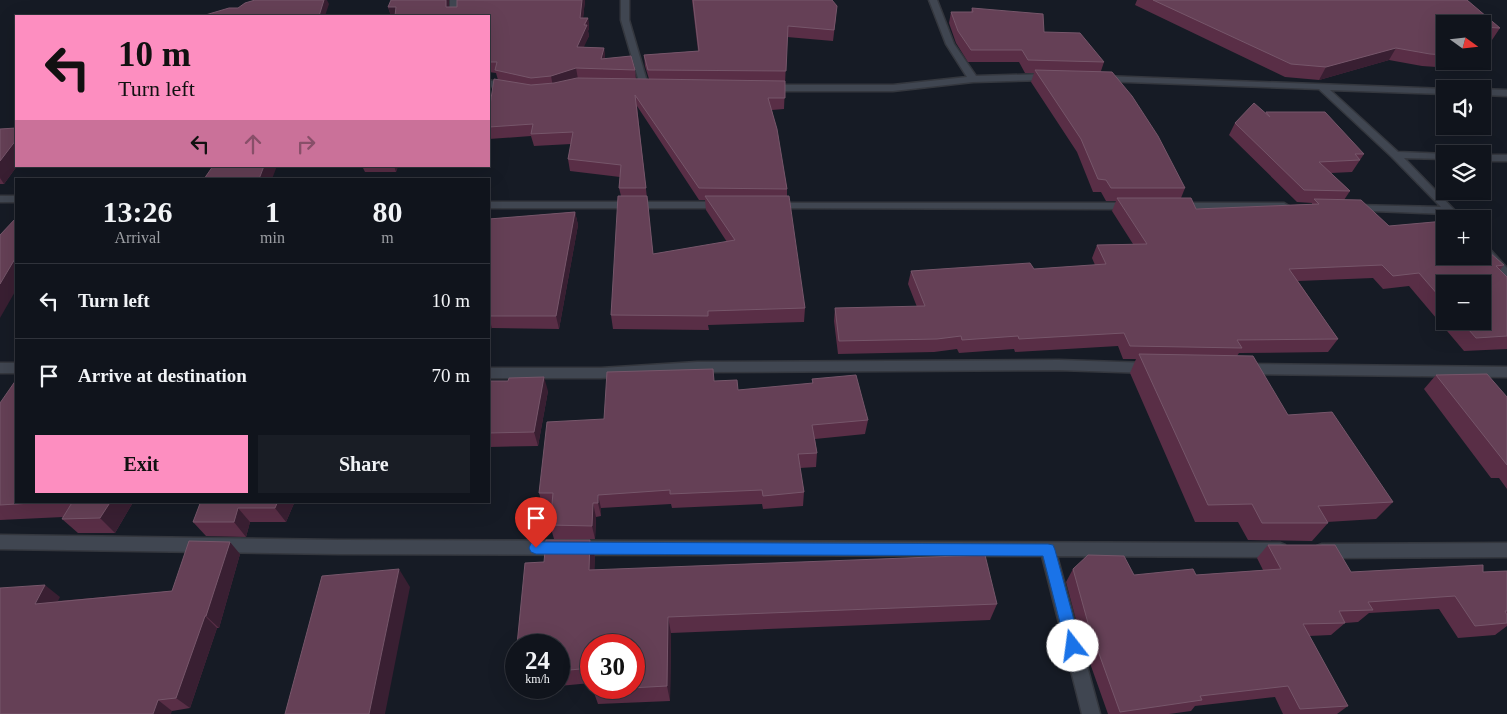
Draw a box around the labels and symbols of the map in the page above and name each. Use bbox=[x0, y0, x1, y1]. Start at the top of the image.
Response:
north arrow bbox=[1436, 15, 1491, 70]
pin bbox=[515, 497, 557, 548]
position arrow bbox=[1046, 619, 1098, 671]
speed limit sign: 30 bbox=[580, 634, 645, 699]

